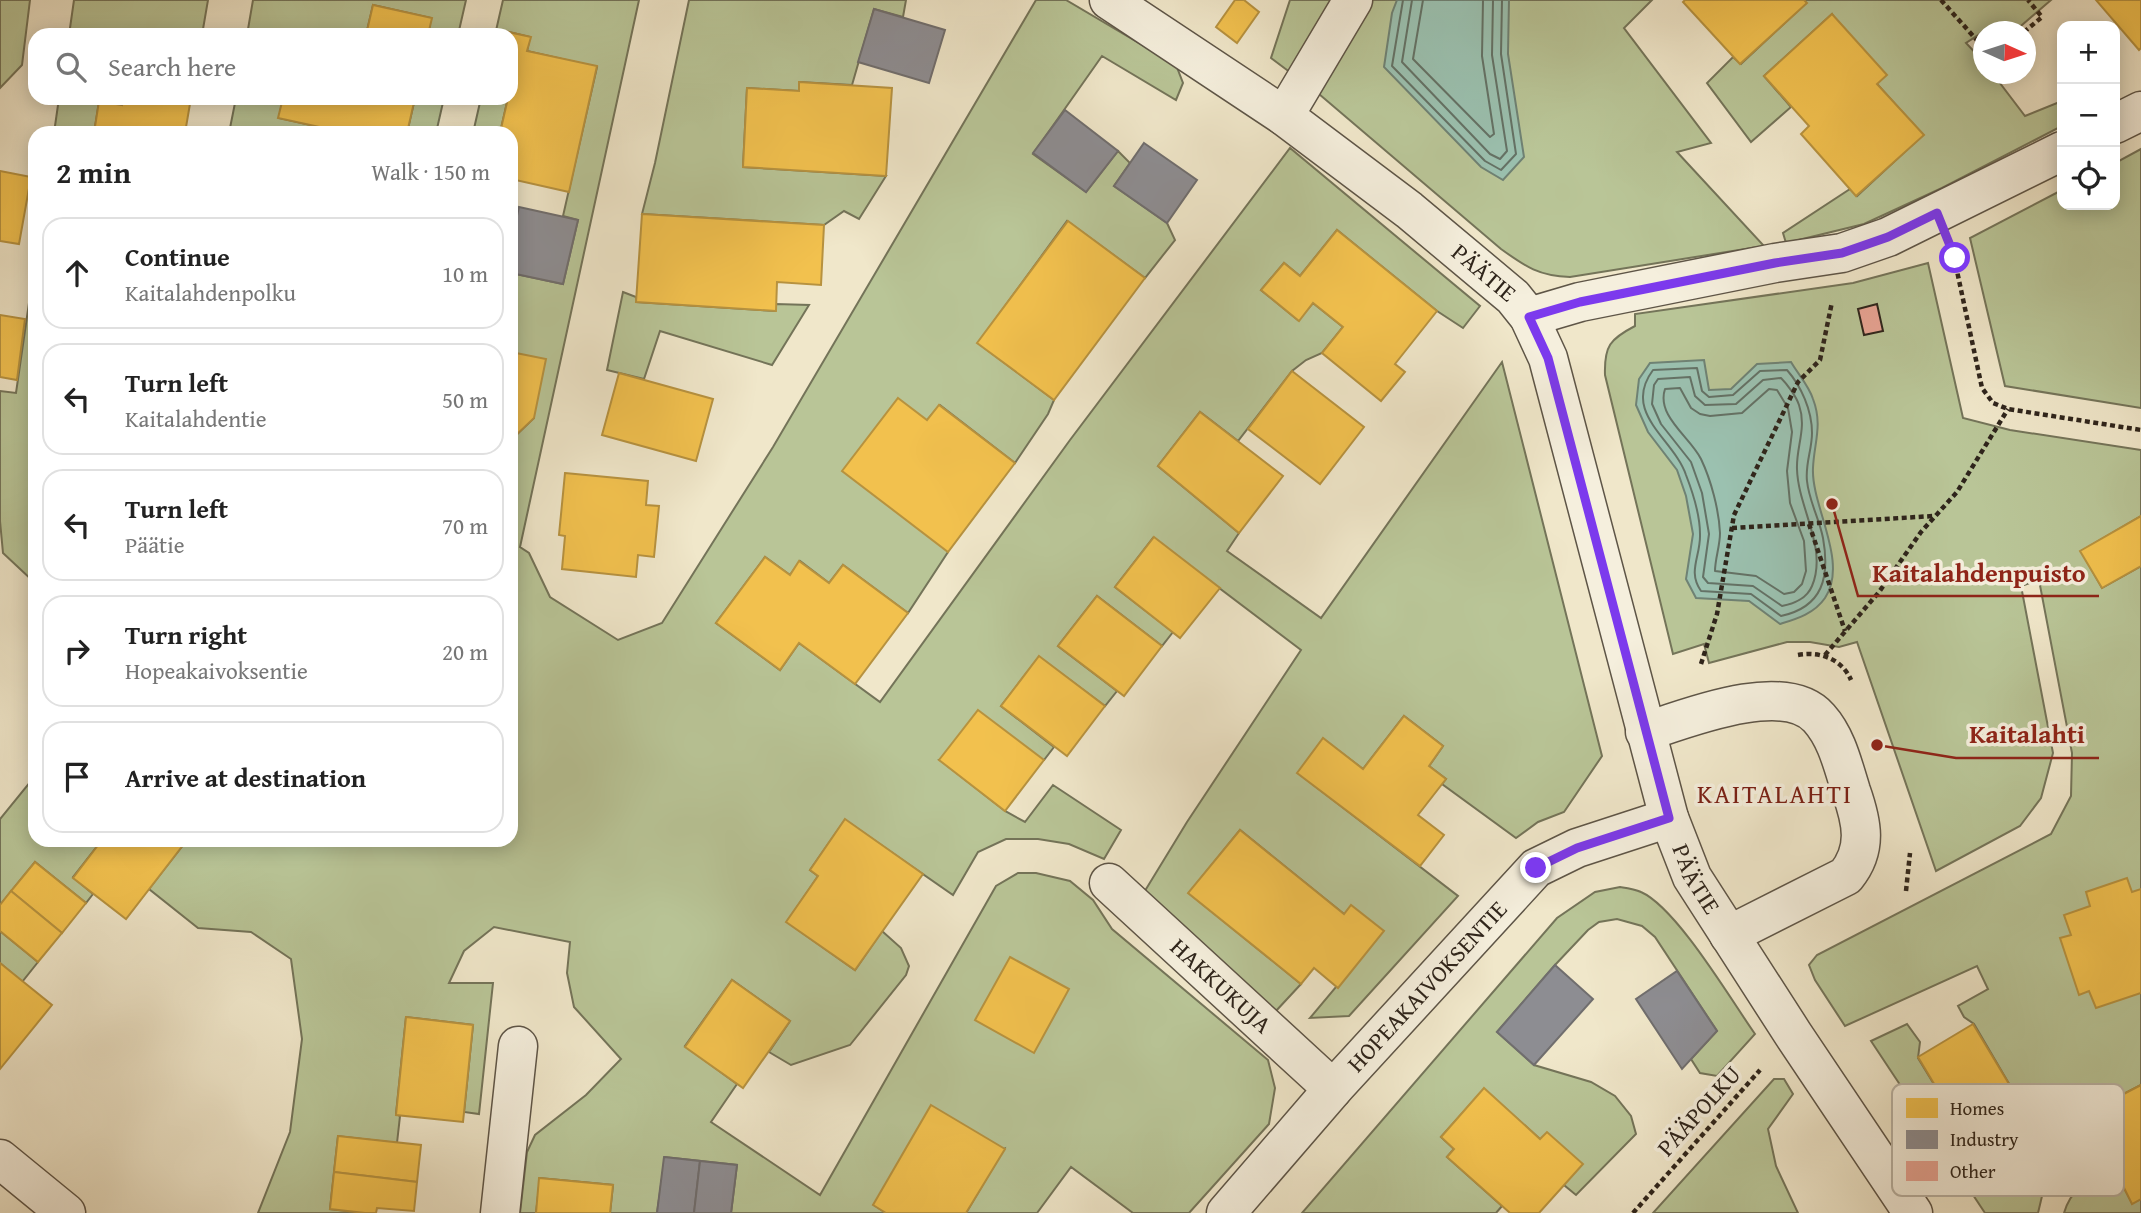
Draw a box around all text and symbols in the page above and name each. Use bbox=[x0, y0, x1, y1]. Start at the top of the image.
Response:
north arrow bbox=[1973, 21, 2036, 84]
map controls bbox=[2057, 21, 2120, 210]
button: + bbox=[2057, 21, 2120, 84]
search box bbox=[28, 28, 518, 105]
text: Search here bbox=[108, 47, 236, 86]
icon: search bbox=[52, 48, 90, 86]
button: − bbox=[2057, 84, 2120, 147]
button: locate bbox=[2057, 147, 2120, 210]
text: 2 min bbox=[56, 150, 131, 194]
text: Walk · 150 m bbox=[371, 155, 490, 188]
street label: PÄÄTIE bbox=[1444, 235, 1524, 310]
text: Continue bbox=[125, 237, 230, 276]
route start bbox=[1939, 242, 1970, 273]
icon: ahead bbox=[58, 254, 96, 292]
text: 10 m bbox=[442, 257, 488, 290]
text: Kaitalahdenpolku bbox=[125, 276, 296, 309]
text: Turn left bbox=[125, 363, 228, 402]
icon: left bbox=[58, 380, 96, 418]
text: 50 m bbox=[442, 383, 488, 416]
text: Kaitalahdentie bbox=[125, 402, 267, 435]
text: Turn left bbox=[125, 489, 228, 528]
icon: left bbox=[58, 506, 96, 544]
text: 70 m bbox=[442, 509, 488, 542]
text: Päätie bbox=[125, 528, 184, 561]
callout: Kaitalahdenpuisto bbox=[1858, 549, 2099, 596]
text: Kaitalahdenpuisto bbox=[1872, 553, 2086, 592]
text: Turn right bbox=[125, 615, 247, 654]
icon: right bbox=[58, 632, 96, 670]
text: 20 m bbox=[442, 635, 488, 668]
text: Hopeakaivoksentie bbox=[125, 654, 308, 687]
callout: Kaitalahti bbox=[1956, 711, 2099, 758]
text: Kaitalahti bbox=[1969, 714, 2085, 753]
icon: arrive bbox=[58, 758, 96, 796]
text: Arrive at destination bbox=[125, 758, 366, 797]
district label: KAITALAHTI bbox=[1697, 774, 1853, 813]
street label: PÄÄTIE bbox=[1664, 839, 1729, 921]
route end bbox=[1520, 852, 1551, 883]
street label: HOPEAKAIVOKSENTIE bbox=[1339, 892, 1515, 1080]
street label: HAKKUKUJA bbox=[1163, 930, 1280, 1042]
street label: PÄÄPOLKU bbox=[1648, 1057, 1749, 1164]
legend bbox=[1892, 1084, 2124, 1196]
text: Homes bbox=[1950, 1094, 2004, 1122]
text: Industry bbox=[1950, 1125, 2019, 1153]
text: Other bbox=[1950, 1157, 1996, 1185]

